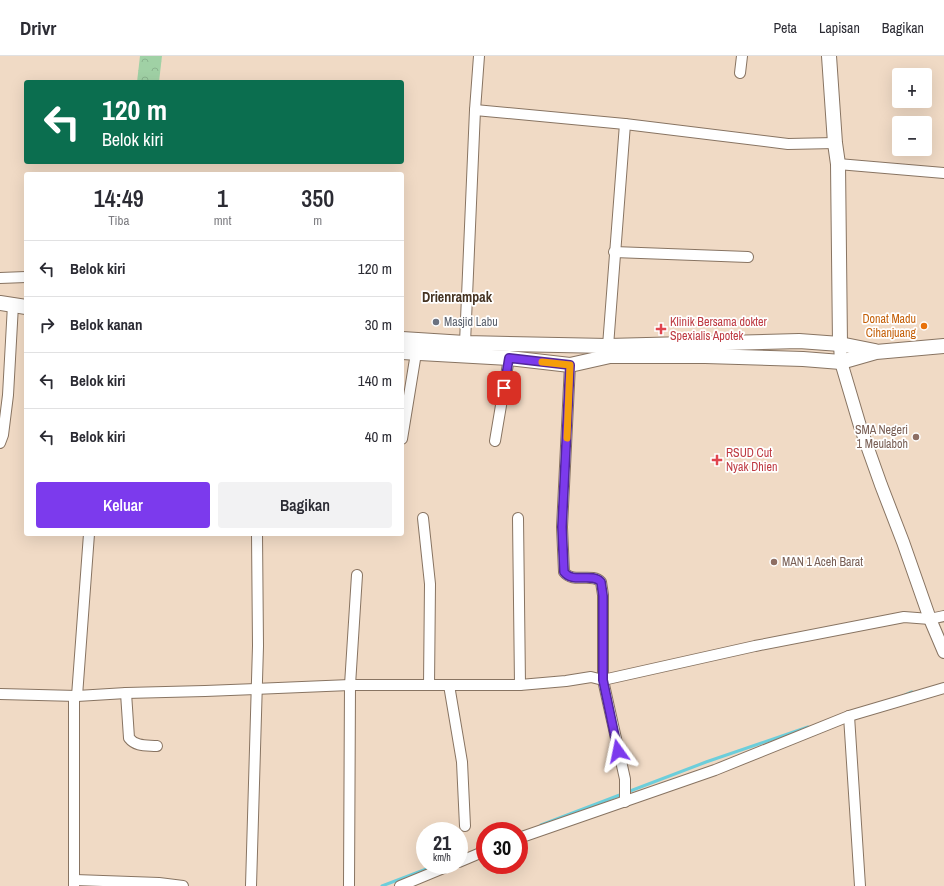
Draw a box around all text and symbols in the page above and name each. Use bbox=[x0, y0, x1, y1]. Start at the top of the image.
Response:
text: Drivr bbox=[20, 15, 56, 41]
text: Peta bbox=[773, 19, 797, 37]
text: Lapisan bbox=[819, 19, 860, 37]
text: Bagikan bbox=[882, 19, 924, 37]
map controls bbox=[892, 68, 932, 156]
button: + bbox=[892, 68, 932, 108]
text: 120 m bbox=[102, 91, 167, 129]
icon: left bbox=[36, 96, 88, 148]
button: − bbox=[892, 116, 932, 156]
text: Belok kiri bbox=[102, 127, 164, 152]
text: 14:49 bbox=[94, 182, 144, 214]
text: 1 bbox=[217, 182, 228, 214]
text: 350 bbox=[301, 182, 334, 214]
text: Tiba bbox=[108, 212, 129, 229]
text: mnt bbox=[214, 212, 231, 229]
text: m bbox=[313, 212, 322, 229]
icon: left bbox=[36, 258, 58, 280]
text: Belok kiri bbox=[70, 258, 125, 279]
text: 120 m bbox=[358, 258, 392, 279]
district label: Drienrampak bbox=[422, 288, 493, 306]
place label: Donat Madu Cihanjuang bbox=[862, 311, 917, 341]
icon: right bbox=[36, 314, 58, 336]
text: Belok kanan bbox=[70, 314, 142, 335]
text: 30 m bbox=[365, 314, 392, 335]
place label: Masjid Labu bbox=[444, 314, 498, 330]
place label: Klinik Bersama dokter Spexialis Apotek bbox=[670, 314, 768, 344]
marker: Masjid Labu bbox=[431, 317, 441, 327]
marker: Donat Madu Cihanjuang bbox=[919, 321, 929, 331]
marker: Klinik Bersama dokter Spexialis Apotek bbox=[655, 323, 667, 335]
icon: left bbox=[36, 370, 58, 392]
text: Belok kiri bbox=[70, 370, 125, 391]
text: 140 m bbox=[358, 370, 392, 391]
pin bbox=[487, 371, 521, 405]
icon: arrive bbox=[493, 377, 515, 399]
place label: SMA Negeri 1 Meulaboh bbox=[855, 422, 908, 452]
icon: left bbox=[36, 426, 58, 448]
text: Belok kiri bbox=[70, 426, 125, 447]
text: 40 m bbox=[365, 426, 392, 447]
marker: SMA Negeri 1 Meulaboh bbox=[911, 432, 921, 442]
place label: RSUD Cut Nyak Dhien bbox=[726, 445, 777, 475]
marker: RSUD Cut Nyak Dhien bbox=[711, 454, 723, 466]
button: Keluar bbox=[36, 482, 210, 528]
button: Bagikan bbox=[218, 482, 392, 528]
place label: MAN 1 Aceh Barat bbox=[782, 554, 863, 570]
marker: MAN 1 Aceh Barat bbox=[769, 557, 779, 567]
position arrow bbox=[597, 730, 639, 772]
speed limit sign: 30 bbox=[476, 822, 528, 874]
text: 21 bbox=[433, 829, 451, 856]
text: km/h bbox=[433, 851, 451, 864]

